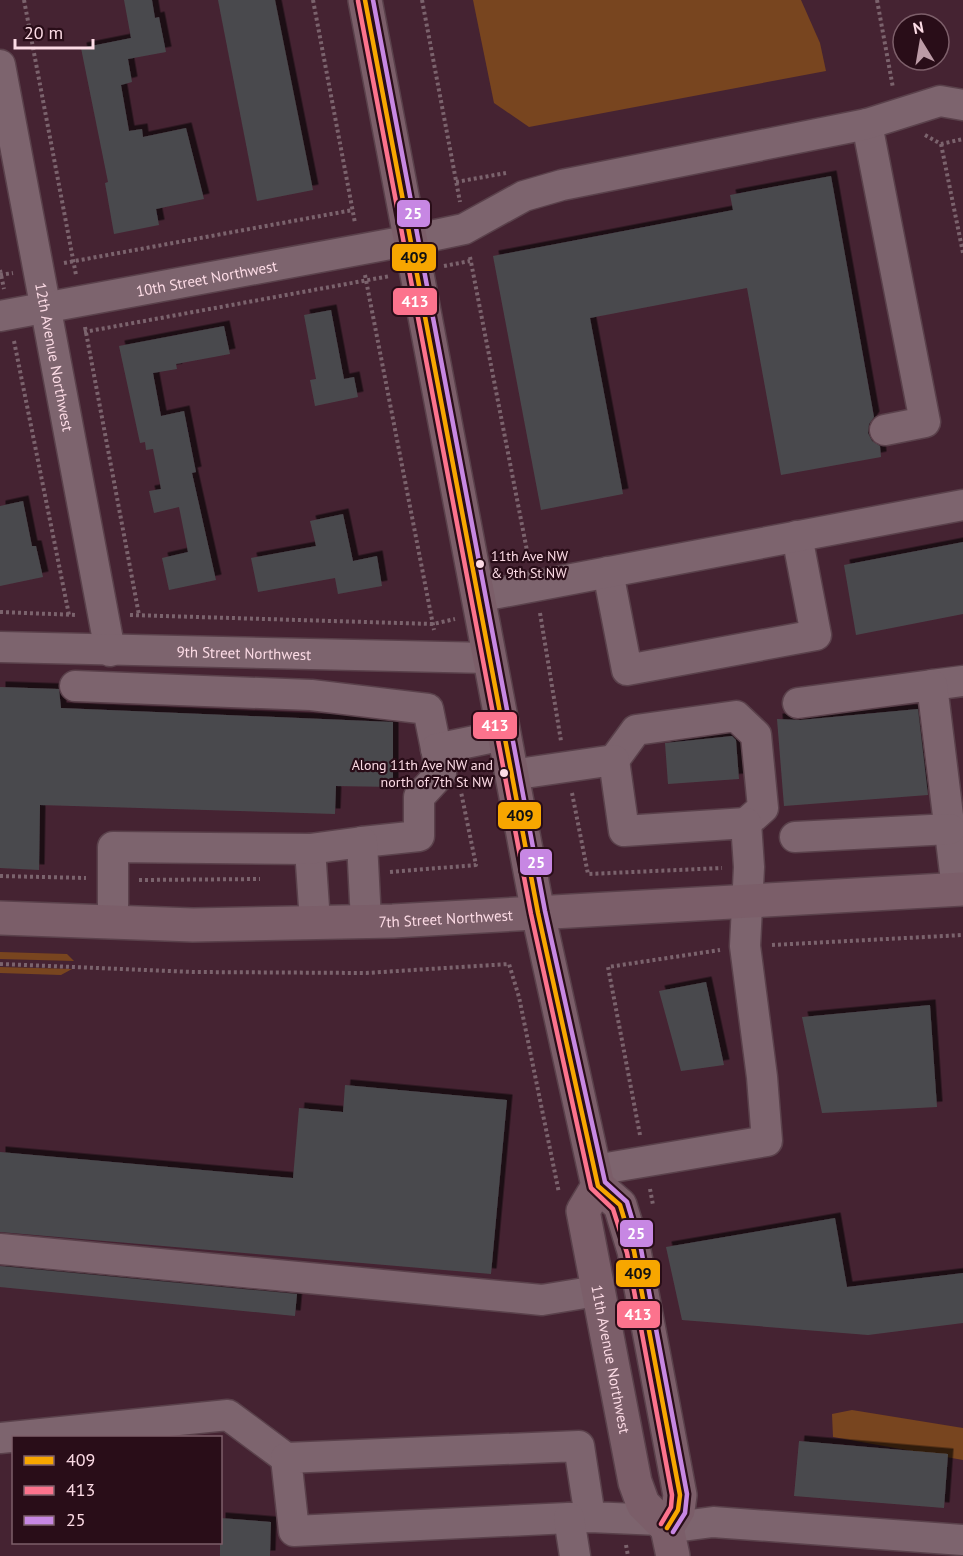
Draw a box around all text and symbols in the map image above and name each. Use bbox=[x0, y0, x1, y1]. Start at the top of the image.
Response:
scale bar bbox=[15, 12, 93, 50]
north arrow bbox=[891, 12, 951, 72]
text: N bbox=[911, 16, 925, 38]
text: 20 m bbox=[24, 21, 63, 44]
line badge: 25 bbox=[396, 199, 431, 228]
text: 25 bbox=[404, 203, 422, 223]
line badge: 409 bbox=[391, 243, 437, 272]
text: 409 bbox=[400, 247, 428, 267]
street label: 10th Street Northwest bbox=[134, 256, 279, 300]
street label: 12th Avenue Northwest bbox=[32, 281, 78, 433]
line badge: 413 bbox=[392, 287, 438, 316]
text: 413 bbox=[401, 291, 429, 311]
place label: 11th Ave NW & 9th St NW bbox=[491, 547, 569, 582]
marker: 11th Ave NW & 9th St NW bbox=[474, 558, 486, 570]
street label: 9th Street Northwest bbox=[176, 641, 312, 664]
line badge: 413 bbox=[472, 711, 518, 740]
text: 413 bbox=[481, 715, 509, 735]
place label: Along 11th Ave NW and north of 7th St NW bbox=[352, 756, 493, 791]
marker: Along 11th Ave NW and north of 7th St NW bbox=[498, 767, 510, 779]
line badge: 409 bbox=[497, 801, 542, 830]
text: 409 bbox=[506, 805, 534, 825]
line badge: 25 bbox=[519, 848, 553, 876]
text: 25 bbox=[527, 852, 545, 872]
street label: 7th Street Northwest bbox=[378, 905, 513, 931]
line badge: 25 bbox=[619, 1219, 654, 1248]
text: 25 bbox=[627, 1223, 645, 1243]
line badge: 409 bbox=[615, 1259, 661, 1288]
text: 409 bbox=[624, 1263, 652, 1283]
street label: 11th Avenue Northwest bbox=[588, 1283, 635, 1435]
line badge: 413 bbox=[616, 1300, 661, 1329]
text: 413 bbox=[624, 1304, 652, 1324]
legend bbox=[12, 1436, 222, 1544]
text: 409 bbox=[66, 1448, 95, 1471]
text: 413 bbox=[66, 1478, 95, 1501]
text: 25 bbox=[66, 1508, 86, 1531]

